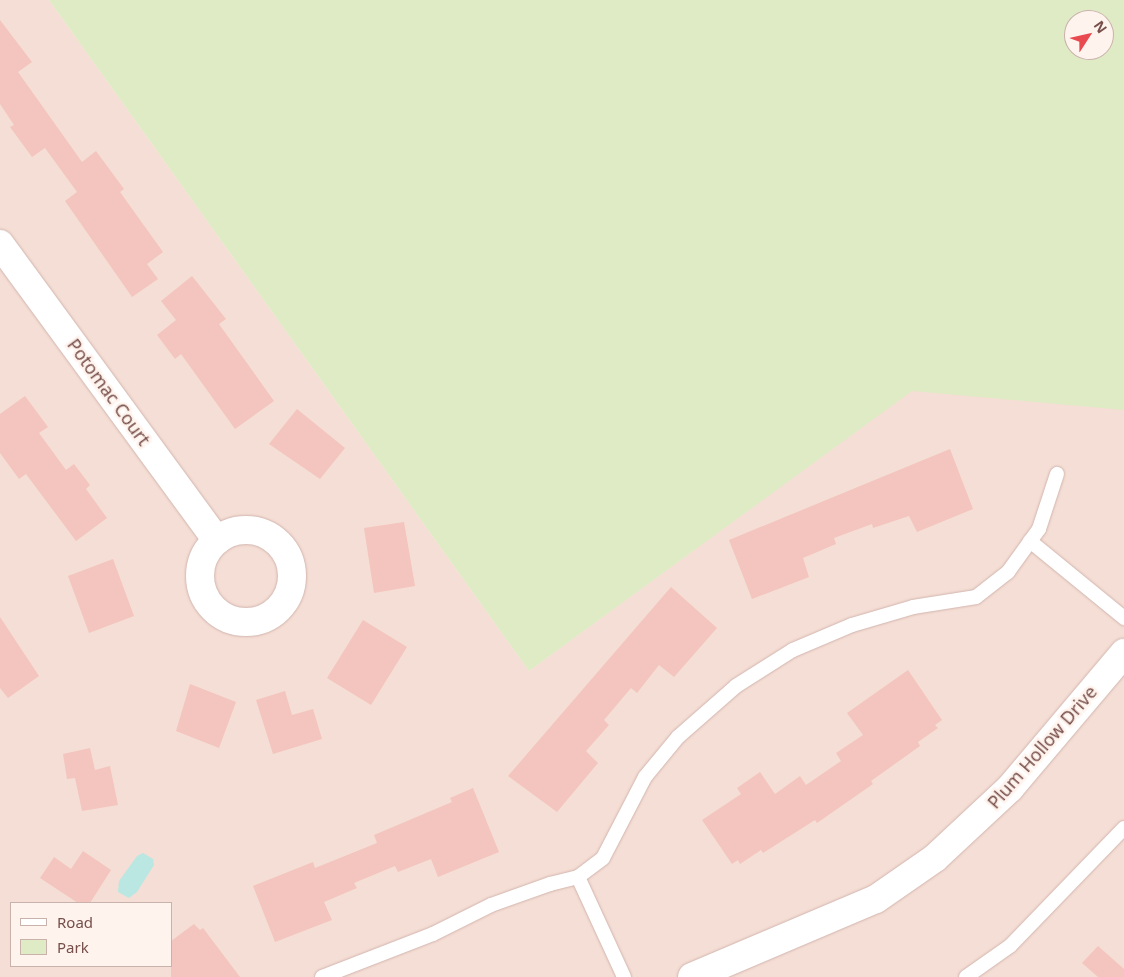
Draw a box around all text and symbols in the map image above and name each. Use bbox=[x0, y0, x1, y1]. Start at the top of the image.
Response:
north arrow bbox=[1064, 10, 1114, 60]
text: N bbox=[1090, 17, 1112, 37]
street label: Potomac Court bbox=[63, 334, 155, 450]
street label: Plum Hollow Drive bbox=[983, 681, 1101, 813]
legend bbox=[10, 902, 172, 967]
text: Road bbox=[57, 912, 93, 932]
text: Park bbox=[57, 937, 89, 957]

